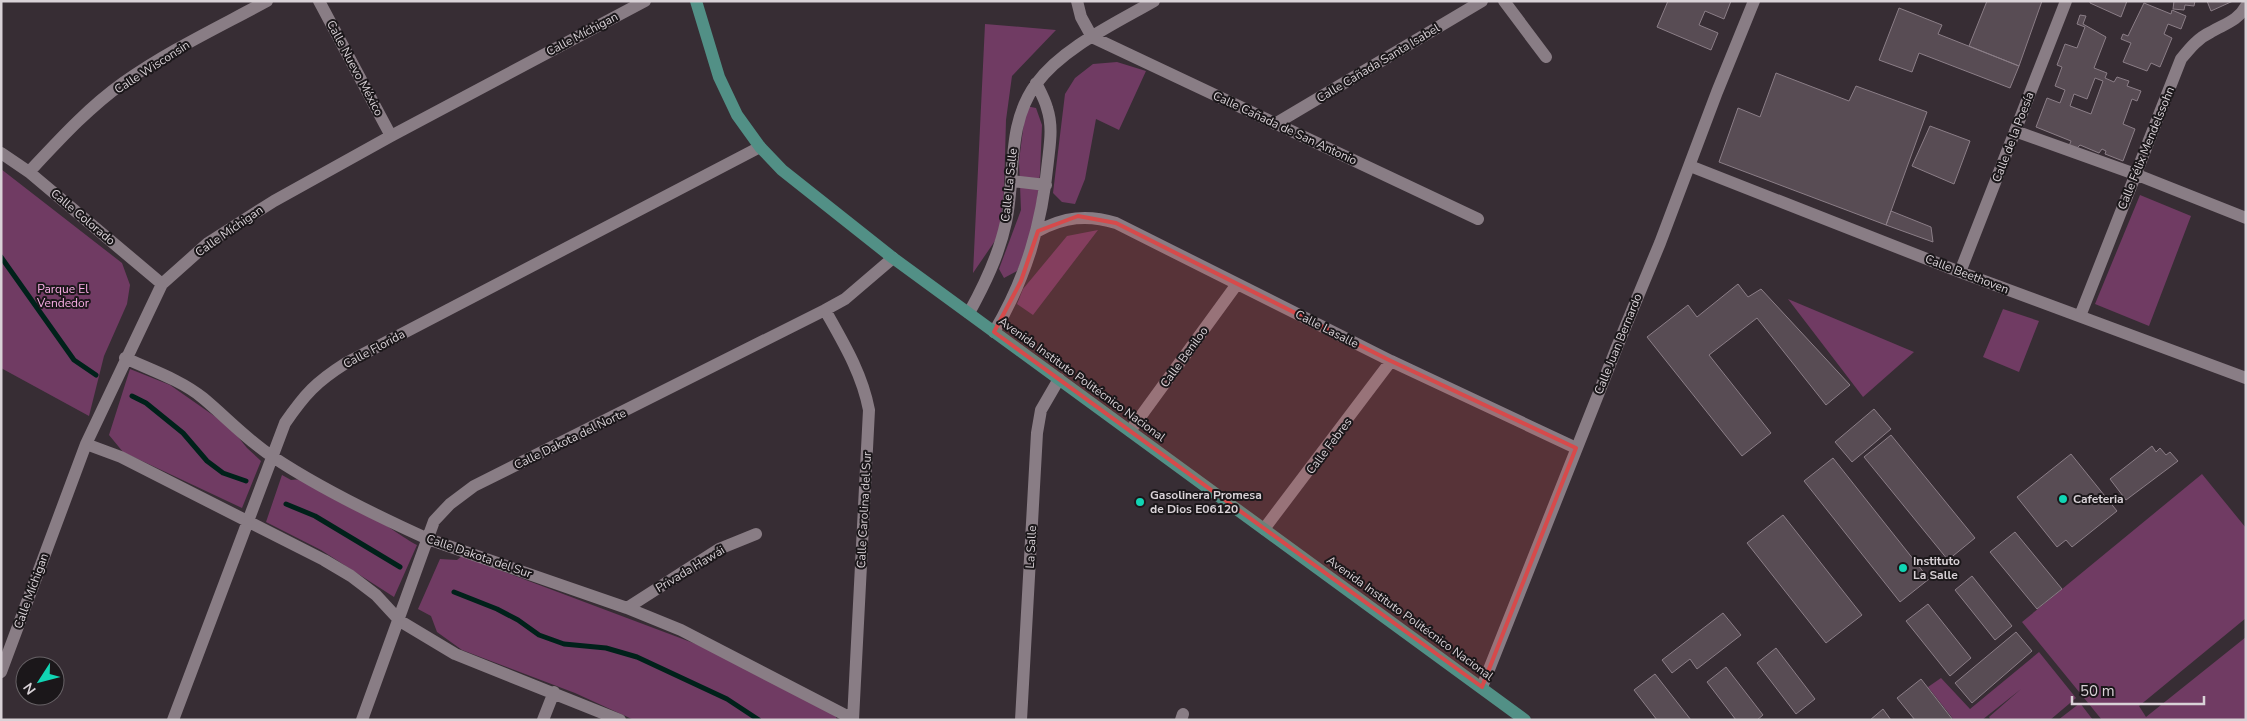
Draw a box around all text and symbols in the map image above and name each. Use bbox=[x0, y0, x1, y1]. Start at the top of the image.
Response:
street label: Calle Míchigan bbox=[543, 8, 621, 60]
street label: Calle Nuevo México bbox=[323, 17, 387, 119]
street label: Calle Cañada Santa Isabel bbox=[1313, 20, 1443, 106]
street label: Calle Wisconsin bbox=[111, 37, 193, 97]
street label: Calle Félix Mendelssohn bbox=[2114, 84, 2178, 212]
street label: Calle Cañada de San Antonio bbox=[1210, 87, 1360, 169]
street label: Calle de la Poesía bbox=[1988, 90, 2038, 184]
street label: Calle La Salle bbox=[997, 147, 1021, 223]
street label: Calle Colorado bbox=[47, 185, 119, 249]
street label: Calle Míchigan bbox=[192, 202, 266, 260]
street label: Calle Beethoven bbox=[1923, 251, 2011, 297]
park label: Parque El Vendedor bbox=[36, 281, 90, 311]
street label: Calle Juan Bernardo bbox=[1590, 291, 1646, 397]
street label: Calle Lasalle bbox=[1293, 306, 1361, 352]
street label: Avenida Instituto Politécnico Nacional bbox=[995, 313, 1169, 445]
street label: Calle Beniloo bbox=[1156, 323, 1212, 391]
street label: Calle Florida bbox=[340, 326, 408, 372]
street label: Calle Dakota del Norte bbox=[511, 405, 629, 473]
street label: Calle Febres bbox=[1302, 414, 1356, 478]
street label: Calle Carolina del Sur bbox=[853, 451, 875, 569]
place label: Gasolinera Promesa de Dios E06120 bbox=[1150, 487, 1262, 517]
place label: Cafeteria bbox=[2073, 491, 2124, 507]
marker: Cafeteria bbox=[2057, 493, 2069, 505]
marker: Gasolinera Promesa de Dios E06120 bbox=[1134, 496, 1146, 508]
street label: La Salle bbox=[1022, 525, 1040, 569]
street label: Calle Dakota del Sur bbox=[424, 530, 535, 582]
street label: Privada Hawái bbox=[652, 542, 728, 596]
street label: Calle Míchigan bbox=[10, 551, 52, 631]
street label: Avenida Instituto Politécnico Nacional bbox=[1323, 552, 1497, 684]
place label: Instituto La Salle bbox=[1913, 553, 1960, 583]
marker: Instituto La Salle bbox=[1897, 562, 1909, 574]
north arrow bbox=[15, 656, 65, 706]
scale bar bbox=[2072, 674, 2204, 706]
text: N bbox=[19, 679, 41, 698]
text: 50 m bbox=[2080, 681, 2115, 701]

